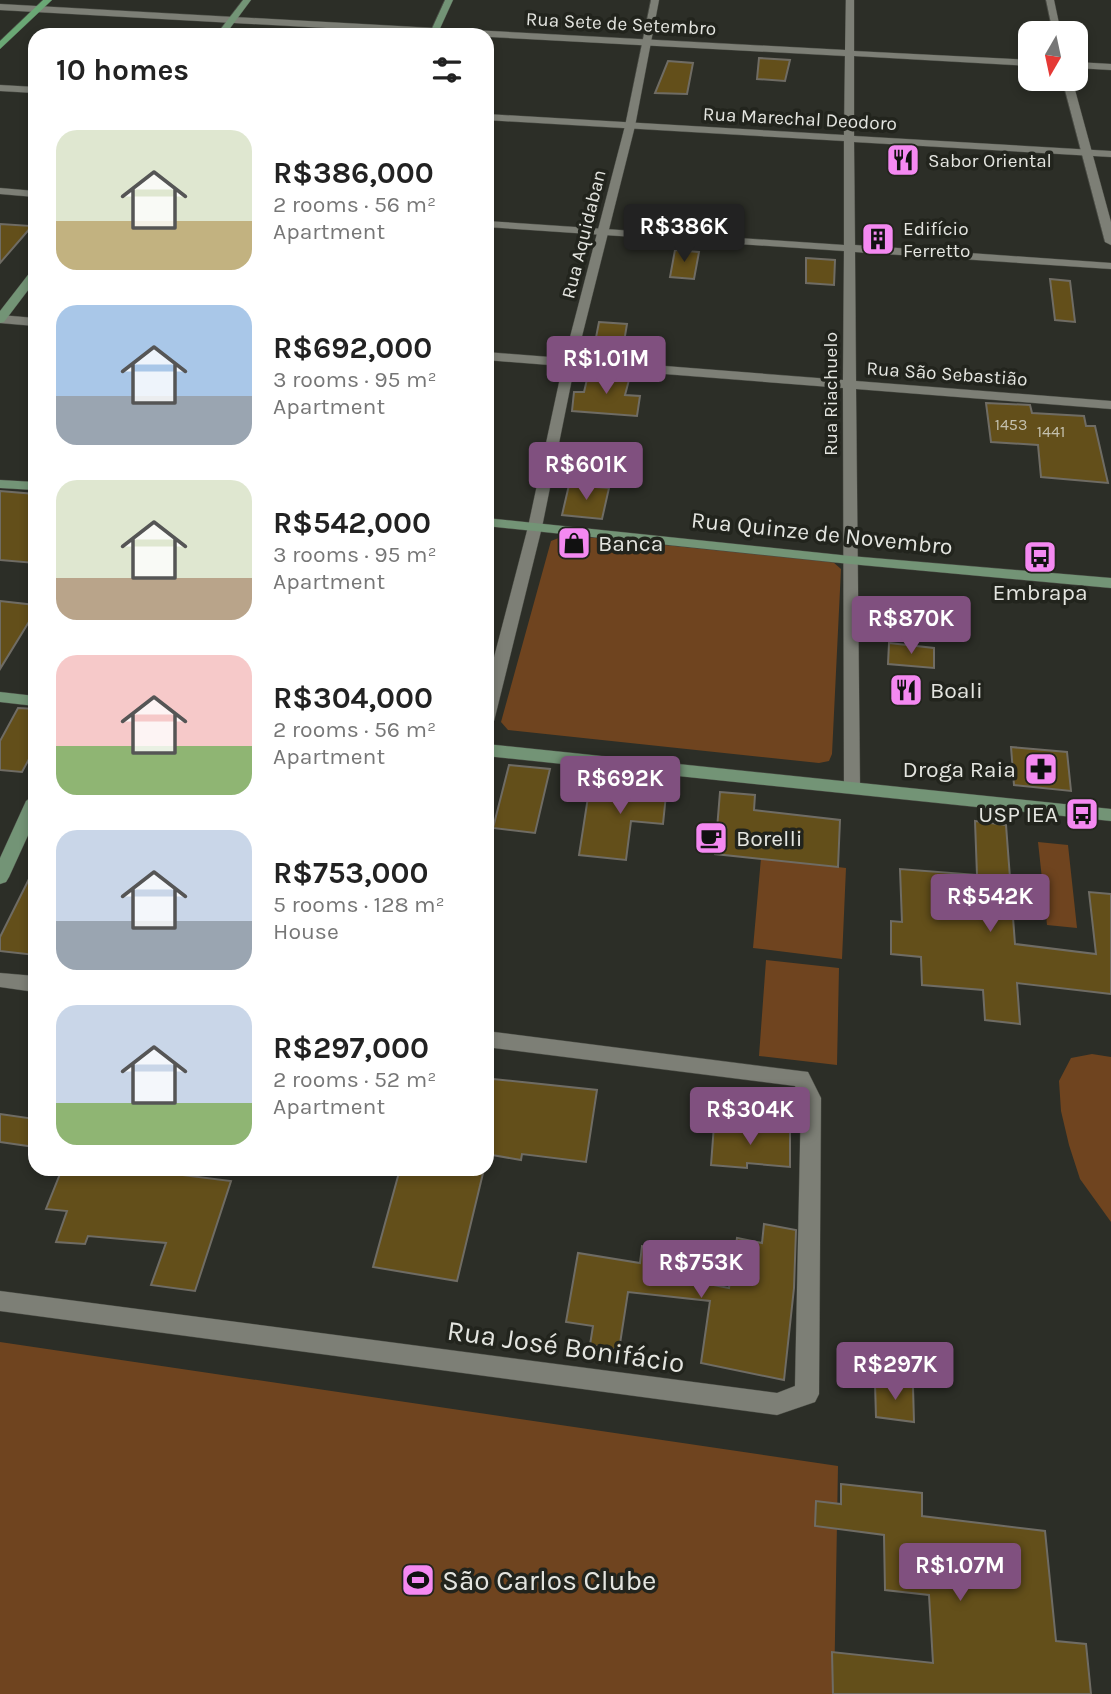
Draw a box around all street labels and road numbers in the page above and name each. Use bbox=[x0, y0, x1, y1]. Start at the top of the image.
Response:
street label: Rua Sete de Setembro bbox=[525, 8, 717, 40]
street label: Rua Marechal Deodoro bbox=[702, 103, 898, 135]
street label: Rua Aquidaban bbox=[557, 167, 611, 301]
street label: Rua Riachuelo bbox=[820, 332, 842, 456]
street label: Rua São Sebastião bbox=[866, 357, 1028, 391]
street label: Rua Quinze de Novembro bbox=[690, 506, 954, 561]
street label: Rua José Bonifácio bbox=[445, 1313, 687, 1380]

